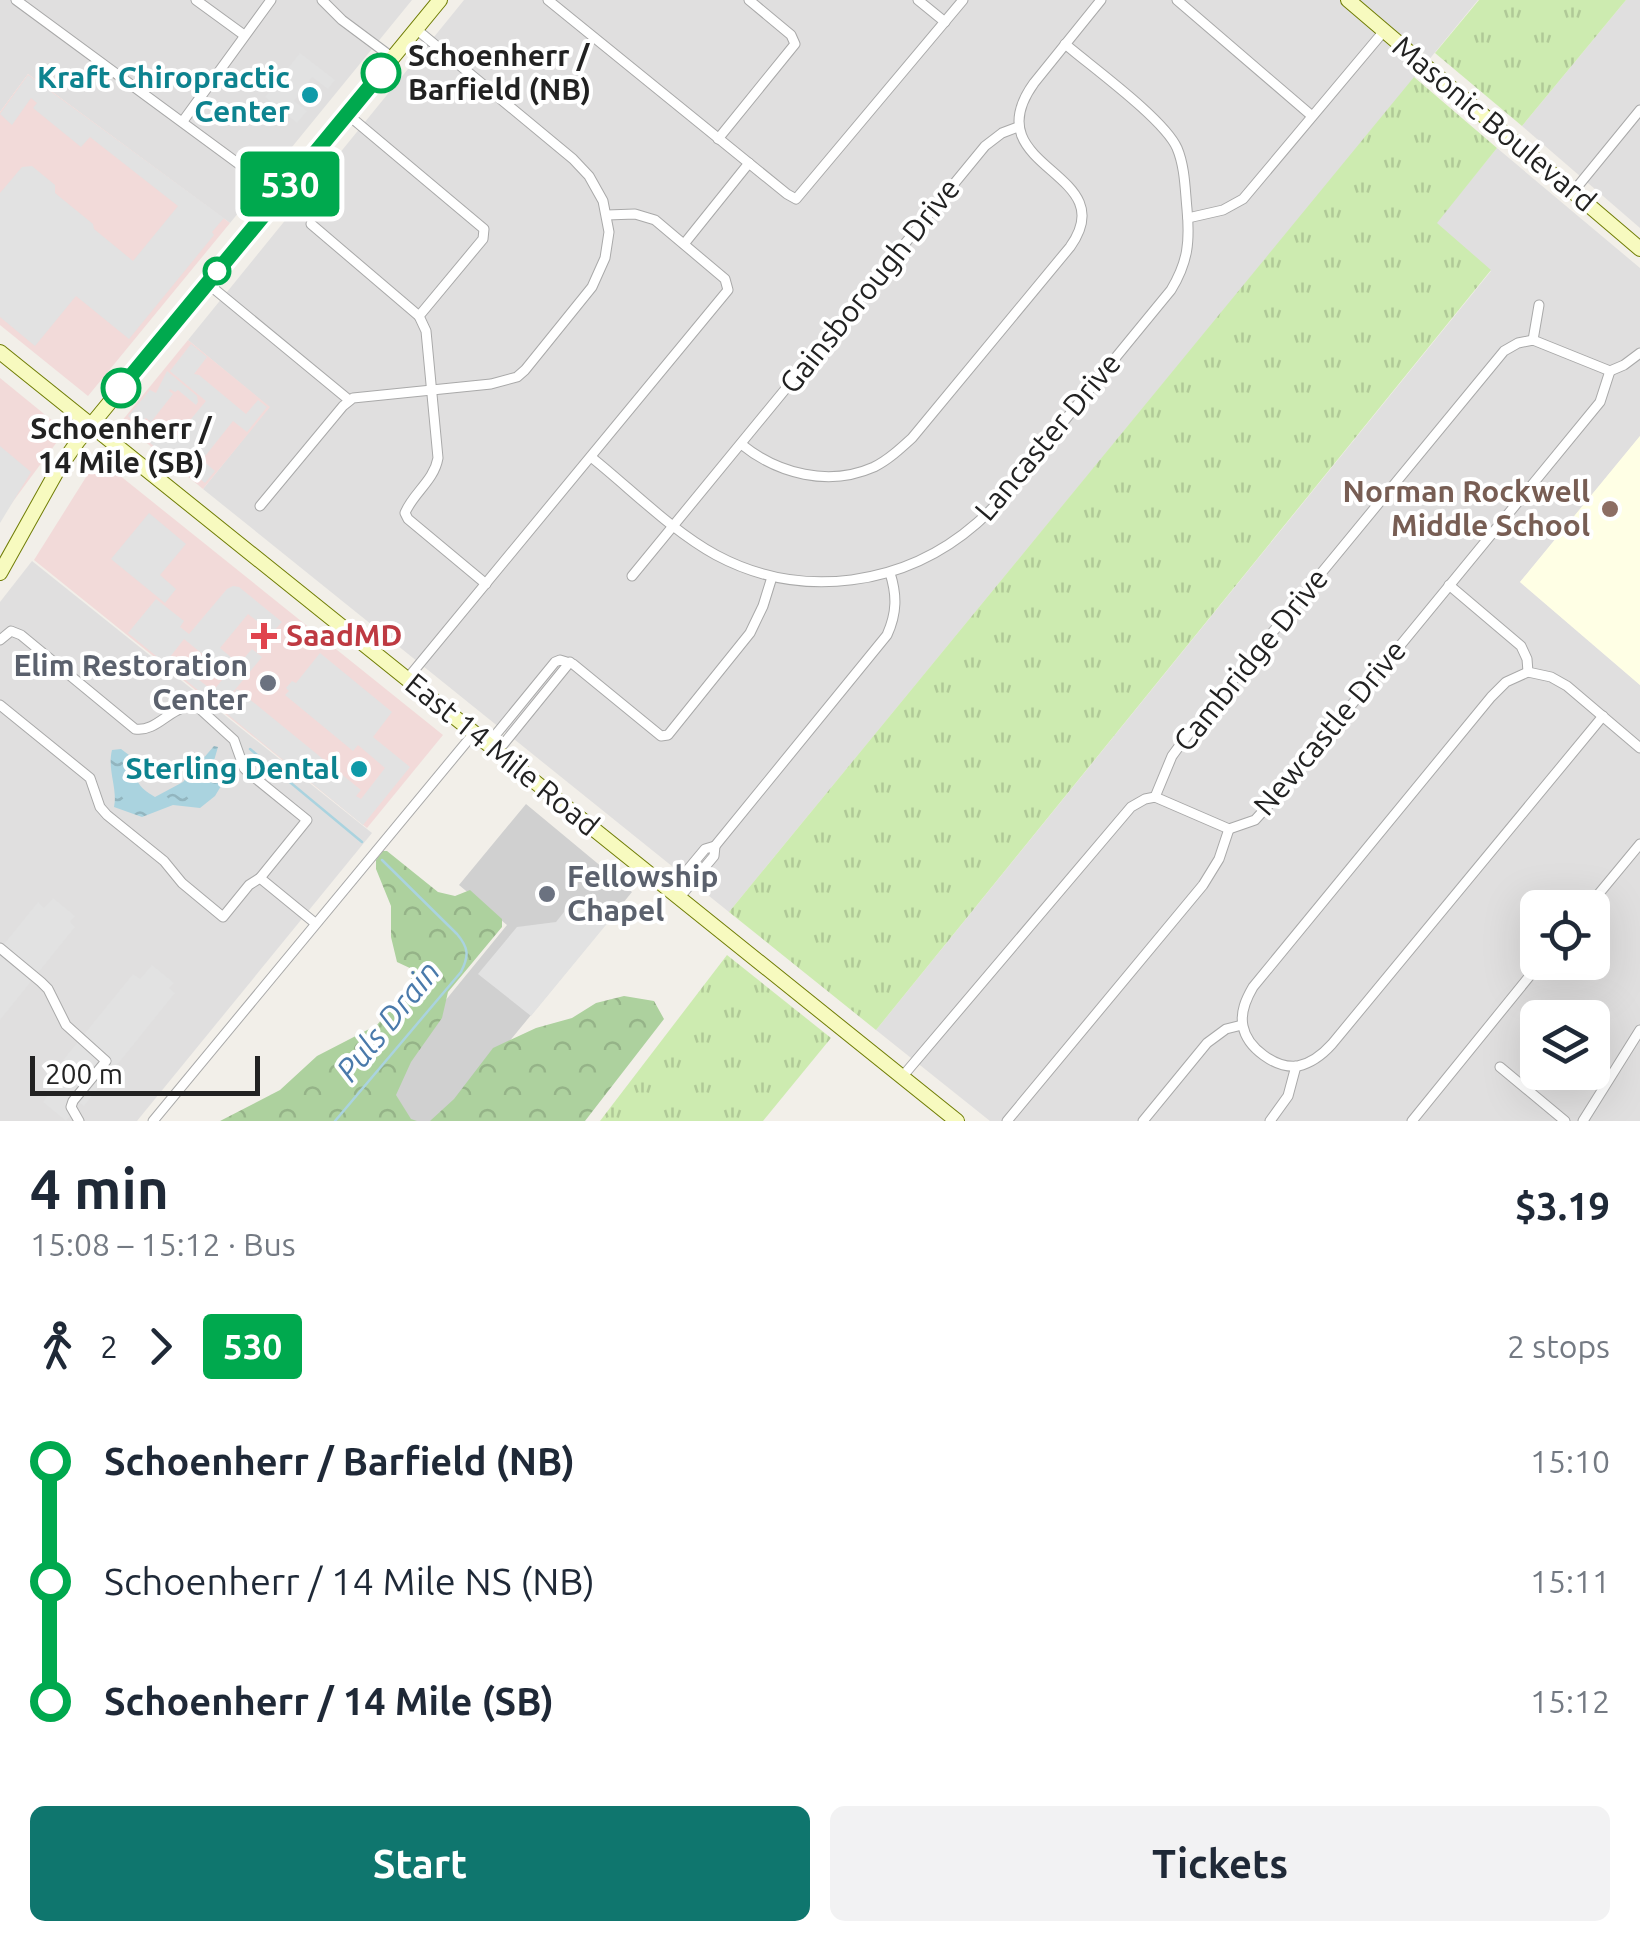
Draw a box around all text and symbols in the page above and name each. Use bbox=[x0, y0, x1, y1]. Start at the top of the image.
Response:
street label: Masonic Boulevard bbox=[1386, 28, 1603, 218]
place label: Schoenherr / Barfield (NB) bbox=[408, 38, 591, 106]
marker: Schoenherr / Barfield (NB) bbox=[362, 54, 400, 92]
place label: Kraft Chiropractic Center bbox=[37, 60, 291, 128]
marker: Kraft Chiropractic Center bbox=[299, 84, 321, 106]
line badge: 530 bbox=[232, 152, 348, 216]
text: 530 bbox=[260, 164, 320, 204]
street label: Gainsborough Drive bbox=[772, 171, 966, 399]
unlabelled marker bbox=[204, 258, 230, 284]
street label: Lancaster Drive bbox=[967, 346, 1127, 527]
marker: Schoenherr / 14 Mile (SB) bbox=[102, 369, 140, 407]
place label: Schoenherr / 14 Mile (SB) bbox=[30, 411, 213, 479]
place label: Norman Rockwell Middle School bbox=[1343, 474, 1590, 542]
marker: Norman Rockwell Middle School bbox=[1599, 498, 1621, 520]
street label: Cambridge Drive bbox=[1166, 561, 1334, 758]
place label: SaadMD bbox=[286, 618, 402, 652]
marker: SaadMD bbox=[251, 623, 277, 649]
street label: Newcastle Drive bbox=[1246, 633, 1412, 822]
place label: Elim Restoration Center bbox=[13, 648, 249, 716]
street label: East 14 Mile Road bbox=[399, 666, 606, 842]
marker: Elim Restoration Center bbox=[257, 672, 279, 694]
place label: Sterling Dental bbox=[126, 751, 339, 785]
marker: Sterling Dental bbox=[348, 758, 370, 780]
place label: Fellowship Chapel bbox=[567, 859, 718, 927]
marker: Fellowship Chapel bbox=[536, 883, 558, 905]
map controls bbox=[1520, 890, 1610, 1090]
button: locate bbox=[1520, 890, 1610, 980]
water label: Puls Drain bbox=[328, 953, 446, 1087]
button: layers bbox=[1520, 1000, 1610, 1090]
scale bar bbox=[30, 1051, 260, 1096]
text: 200 m bbox=[45, 1058, 123, 1089]
text: 4 min bbox=[30, 1158, 169, 1219]
text: $3.19 bbox=[1515, 1185, 1610, 1227]
text: 15:08 – 15:12 · Bus bbox=[30, 1226, 296, 1262]
icon: walk bbox=[30, 1319, 85, 1374]
icon: forward bbox=[133, 1319, 188, 1374]
text: 530 bbox=[223, 1326, 282, 1366]
text: 2 bbox=[100, 1328, 118, 1364]
text: 2 stops bbox=[1507, 1328, 1610, 1364]
text: Schoenherr / Barfield (NB) bbox=[104, 1440, 575, 1482]
text: 15:10 bbox=[1530, 1443, 1610, 1479]
text: Schoenherr / 14 Mile NS (NB) bbox=[104, 1560, 595, 1602]
text: 15:11 bbox=[1530, 1563, 1610, 1599]
text: Schoenherr / 14 Mile (SB) bbox=[104, 1680, 554, 1722]
text: 15:12 bbox=[1530, 1683, 1610, 1719]
button: Start bbox=[30, 1806, 810, 1921]
button: Tickets bbox=[830, 1806, 1610, 1921]

